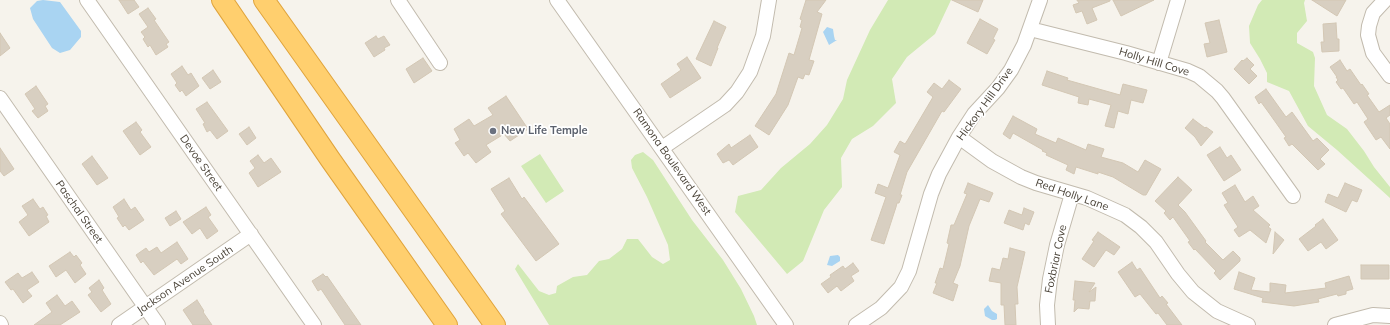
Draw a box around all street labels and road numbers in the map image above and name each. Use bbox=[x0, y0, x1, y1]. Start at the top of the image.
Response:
street label: Holly Hill Cove bbox=[1117, 45, 1191, 79]
street label: Hickory Hill Drive bbox=[954, 65, 1016, 143]
street label: Ramona Boulevard West bbox=[630, 106, 714, 218]
street label: Devoe Street bbox=[177, 132, 225, 194]
street label: Red Holly Lane bbox=[1034, 176, 1110, 214]
street label: Paschal Street bbox=[53, 178, 105, 246]
street label: Foxbriar Cove bbox=[1042, 224, 1070, 294]
street label: Jackson Avenue South bbox=[134, 243, 236, 317]

